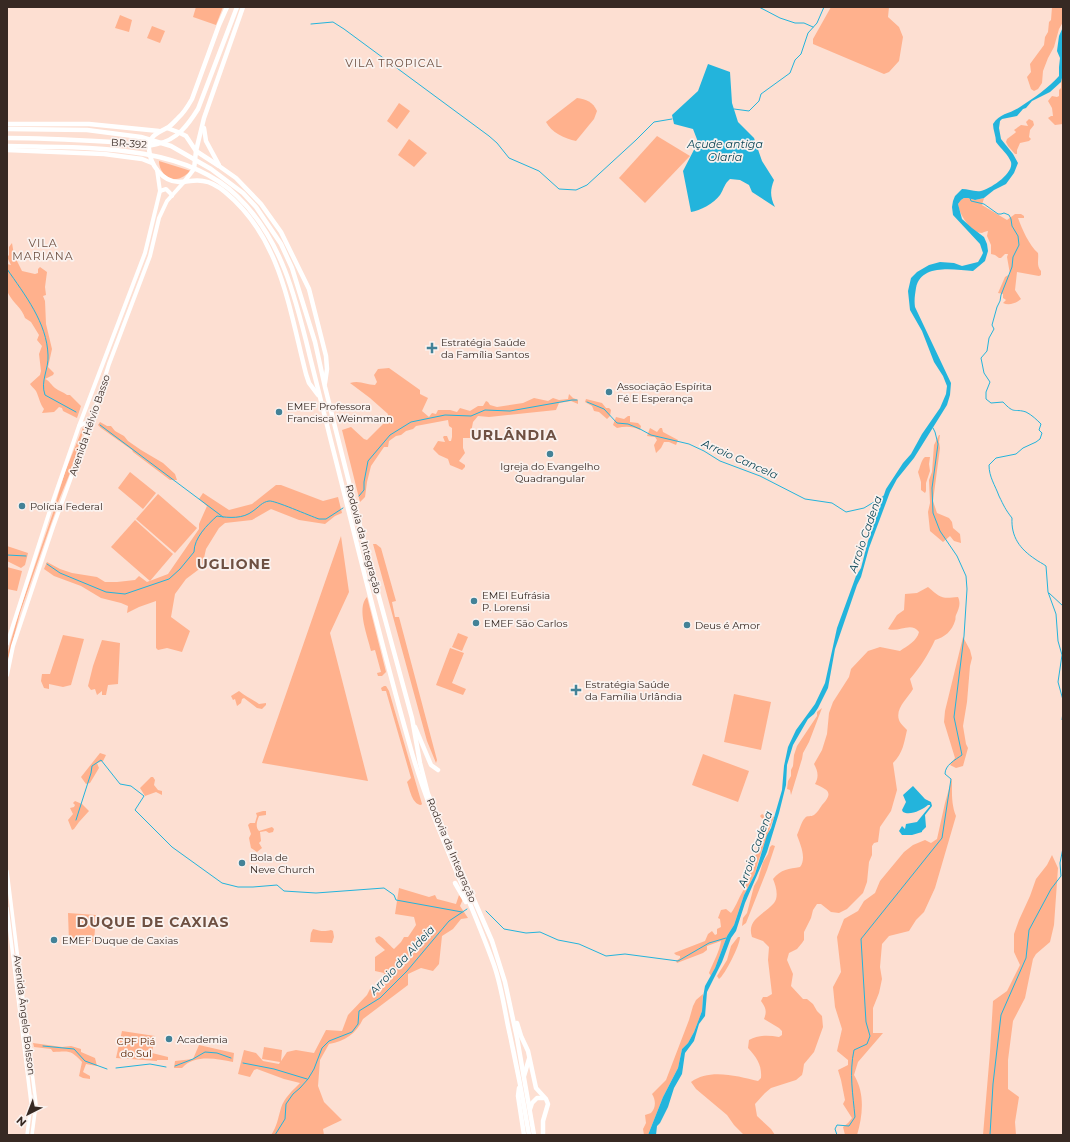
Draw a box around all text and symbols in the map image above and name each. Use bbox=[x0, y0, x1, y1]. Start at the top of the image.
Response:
district label: VILA TROPICAL bbox=[345, 56, 443, 70]
street label: BR-392 bbox=[111, 136, 148, 151]
water label: Açude antiga Olaria bbox=[686, 137, 763, 164]
district label: VILA MARIANA bbox=[12, 236, 74, 263]
place label: Estratégia Saúde da Família Santos bbox=[441, 336, 529, 361]
marker: Estratégia Saúde da Família Santos bbox=[426, 342, 438, 354]
street label: Avenida Hélvio Basso bbox=[66, 373, 113, 478]
place label: Associação Espírita Fé E Esperança bbox=[617, 380, 712, 405]
marker: Associação Espírita Fé E Esperança bbox=[604, 387, 614, 397]
place label: EMEF Professora Francisca Weinmann bbox=[287, 400, 393, 425]
marker: EMEF Professora Francisca Weinmann bbox=[274, 407, 284, 417]
district label: URLÂNDIA bbox=[471, 426, 557, 444]
water label: Arroio Cancela bbox=[699, 436, 780, 482]
marker: Igreja do Evangelho Quadrangular bbox=[545, 449, 555, 459]
place label: Igreja do Evangelho Quadrangular bbox=[500, 460, 600, 485]
street label: Rodovia da Integração bbox=[343, 483, 384, 595]
water label: Arroio Cadena bbox=[845, 494, 885, 575]
place label: Polícia Federal bbox=[30, 500, 103, 513]
marker: Polícia Federal bbox=[17, 501, 27, 511]
district label: UGLIONE bbox=[197, 555, 271, 573]
place label: EMEI Eufrásia P. Lorensi bbox=[482, 589, 550, 614]
marker: EMEI Eufrásia P. Lorensi bbox=[469, 596, 479, 606]
place label: EMEF São Carlos bbox=[484, 617, 568, 630]
marker: EMEF São Carlos bbox=[471, 618, 481, 628]
place label: Deus é Amor bbox=[695, 619, 760, 632]
marker: Deus é Amor bbox=[682, 620, 692, 630]
place label: Estratégia Saúde da Família Urlândia bbox=[585, 678, 682, 703]
marker: Estratégia Saúde da Família Urlândia bbox=[570, 684, 582, 696]
street label: Rodovia da Integração bbox=[424, 796, 479, 904]
water label: Arroio Cadena bbox=[734, 809, 775, 890]
place label: Bola de Neve Church bbox=[250, 851, 315, 876]
marker: Bola de Neve Church bbox=[237, 858, 247, 868]
district label: DUQUE DE CAXIAS bbox=[77, 913, 229, 931]
water label: Arroio da Aldeia bbox=[366, 923, 438, 998]
place label: EMEF Duque de Caxias bbox=[62, 934, 178, 947]
marker: EMEF Duque de Caxias bbox=[49, 935, 59, 945]
street label: Avenida Ângelo Bolsson bbox=[11, 954, 38, 1076]
place label: Academia bbox=[177, 1033, 228, 1046]
marker: Academia bbox=[164, 1034, 174, 1044]
park label: CPF Piá do Sul bbox=[117, 1035, 155, 1060]
north arrow bbox=[8, 1094, 48, 1134]
text: N bbox=[13, 1113, 29, 1130]

